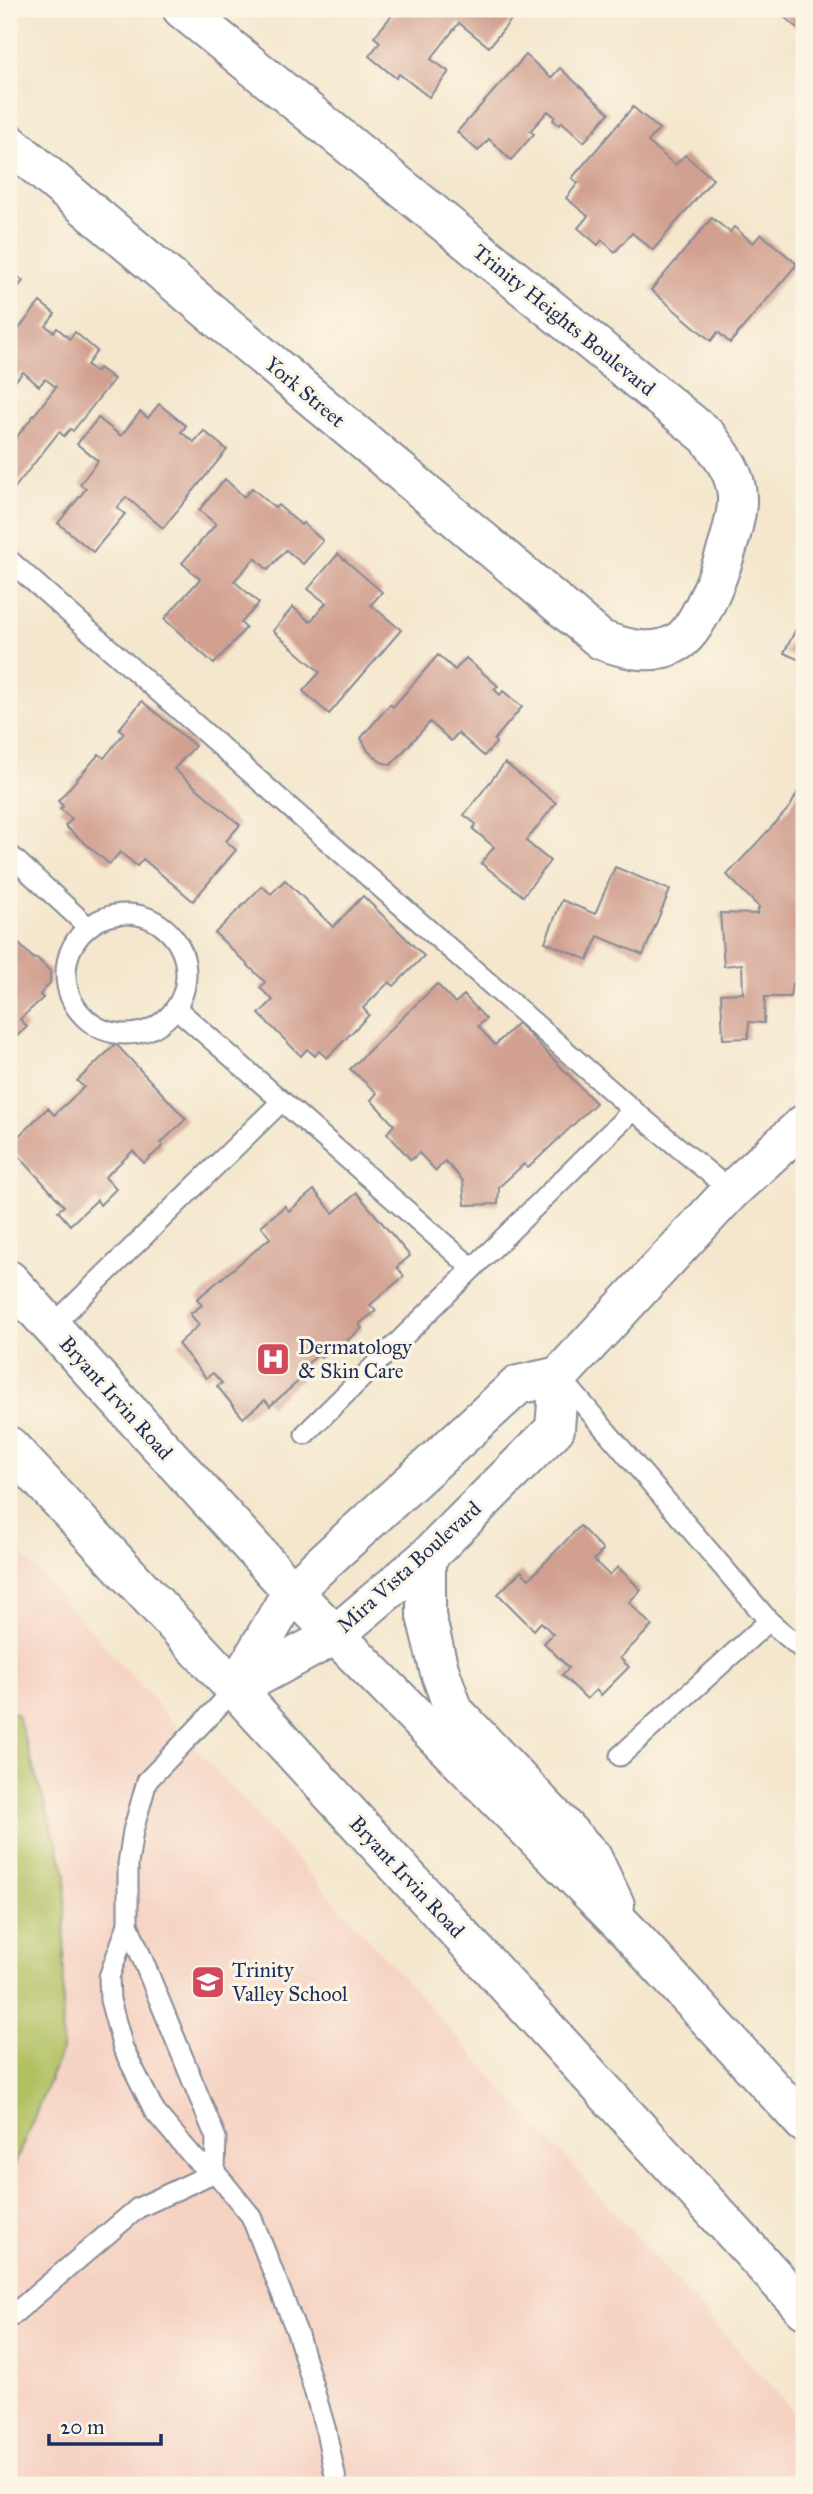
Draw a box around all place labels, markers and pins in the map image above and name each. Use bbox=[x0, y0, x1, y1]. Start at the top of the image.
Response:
place label: Dermatology & Skin Care bbox=[298, 1334, 413, 1384]
hospital icon: Dermatology & Skin Care bbox=[254, 1340, 292, 1378]
place label: Trinity Valley School bbox=[231, 1957, 348, 2007]
school or university icon: Trinity Valley School bbox=[189, 1963, 227, 2001]

